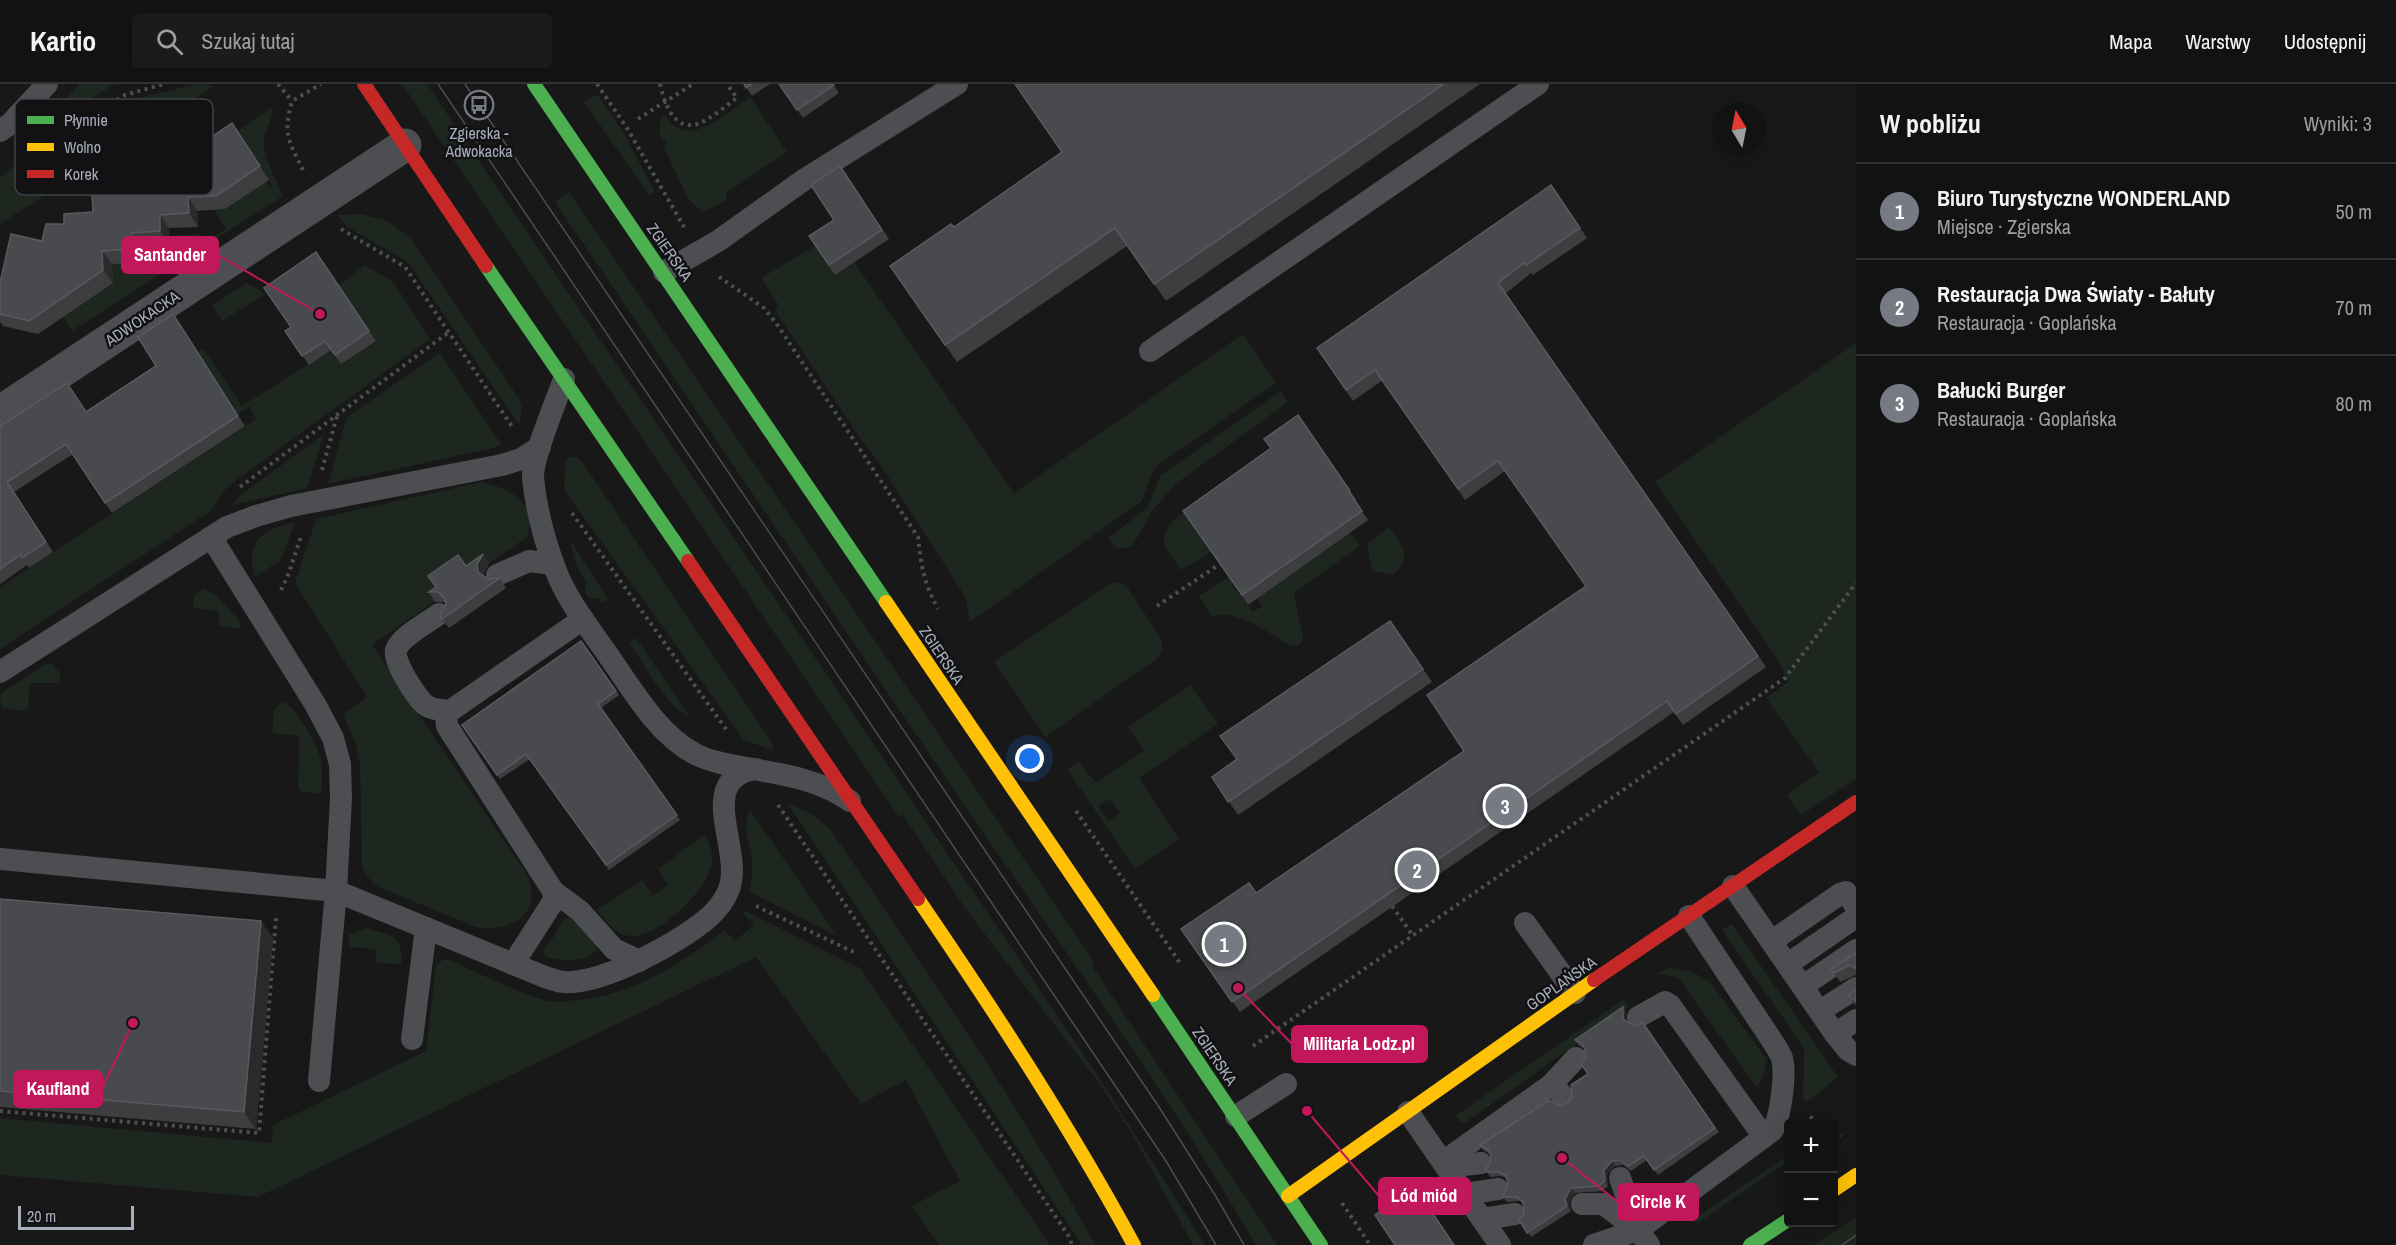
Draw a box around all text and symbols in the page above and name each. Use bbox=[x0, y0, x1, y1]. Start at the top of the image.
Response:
search box bbox=[132, 14, 552, 68]
text: Kartio bbox=[30, 22, 96, 60]
icon: search bbox=[153, 25, 186, 58]
text: Szukaj tutaj bbox=[201, 26, 295, 56]
text: Mapa bbox=[2109, 27, 2152, 56]
text: Warstwy bbox=[2185, 27, 2251, 56]
text: Udostępnij bbox=[2284, 27, 2366, 56]
bus stop icon: Zgierska - Adwokacka bbox=[463, 89, 495, 121]
legend bbox=[15, 99, 213, 195]
north arrow bbox=[1712, 102, 1766, 156]
text: W pobliżu bbox=[1880, 106, 1981, 141]
text: Płynnie bbox=[64, 109, 108, 131]
text: Wyniki: 3 bbox=[2304, 110, 2372, 137]
place label: Zgierska - Adwokacka bbox=[444, 122, 513, 162]
text: Wolno bbox=[64, 136, 101, 158]
text: Korek bbox=[64, 163, 99, 185]
text: Biuro Turystyczne WONDERLAND bbox=[1937, 183, 2230, 213]
text: 1 bbox=[1895, 198, 1904, 225]
text: 50 m bbox=[2336, 198, 2372, 225]
text: Miejsce · Zgierska bbox=[1937, 213, 2071, 240]
street label: ZGIERSKA bbox=[642, 219, 698, 286]
callout: Santander bbox=[122, 237, 218, 273]
text: Santander bbox=[134, 242, 206, 267]
text: Restauracja Dwa Światy - Bałuty bbox=[1937, 279, 2215, 309]
street label: ADWOKACKA bbox=[100, 285, 184, 352]
text: 2 bbox=[1895, 294, 1904, 321]
text: 70 m bbox=[2336, 294, 2372, 321]
text: Restauracja · Goplańska bbox=[1937, 309, 2117, 336]
text: Bałucki Burger bbox=[1937, 375, 2065, 405]
text: 3 bbox=[1895, 390, 1904, 417]
text: 80 m bbox=[2336, 390, 2372, 417]
text: Restauracja · Goplańska bbox=[1937, 405, 2117, 432]
street label: ZGIERSKA bbox=[914, 621, 970, 689]
your location bbox=[1015, 744, 1044, 773]
pin: 3 bbox=[1486, 784, 1524, 828]
pin: 2 bbox=[1398, 848, 1436, 892]
pin: 1 bbox=[1204, 922, 1244, 966]
street label: GOPLAŃSKA bbox=[1522, 951, 1601, 1015]
street label: ZGIERSKA bbox=[1187, 1022, 1243, 1090]
callout: Militaria Lodz.pl bbox=[1292, 1026, 1427, 1062]
text: Militaria Lodz.pl bbox=[1303, 1031, 1415, 1056]
callout: Kaufland bbox=[14, 1071, 102, 1107]
text: Kaufland bbox=[26, 1076, 90, 1101]
map controls bbox=[1784, 1119, 1838, 1227]
button: + bbox=[1784, 1119, 1838, 1173]
button: − bbox=[1784, 1173, 1838, 1227]
callout: Lód miód bbox=[1379, 1178, 1470, 1214]
text: Lód miód bbox=[1391, 1183, 1457, 1208]
callout: Circle K bbox=[1618, 1184, 1698, 1220]
text: Circle K bbox=[1630, 1189, 1686, 1214]
scale bar bbox=[18, 1203, 134, 1230]
text: 20 m bbox=[27, 1205, 56, 1227]

